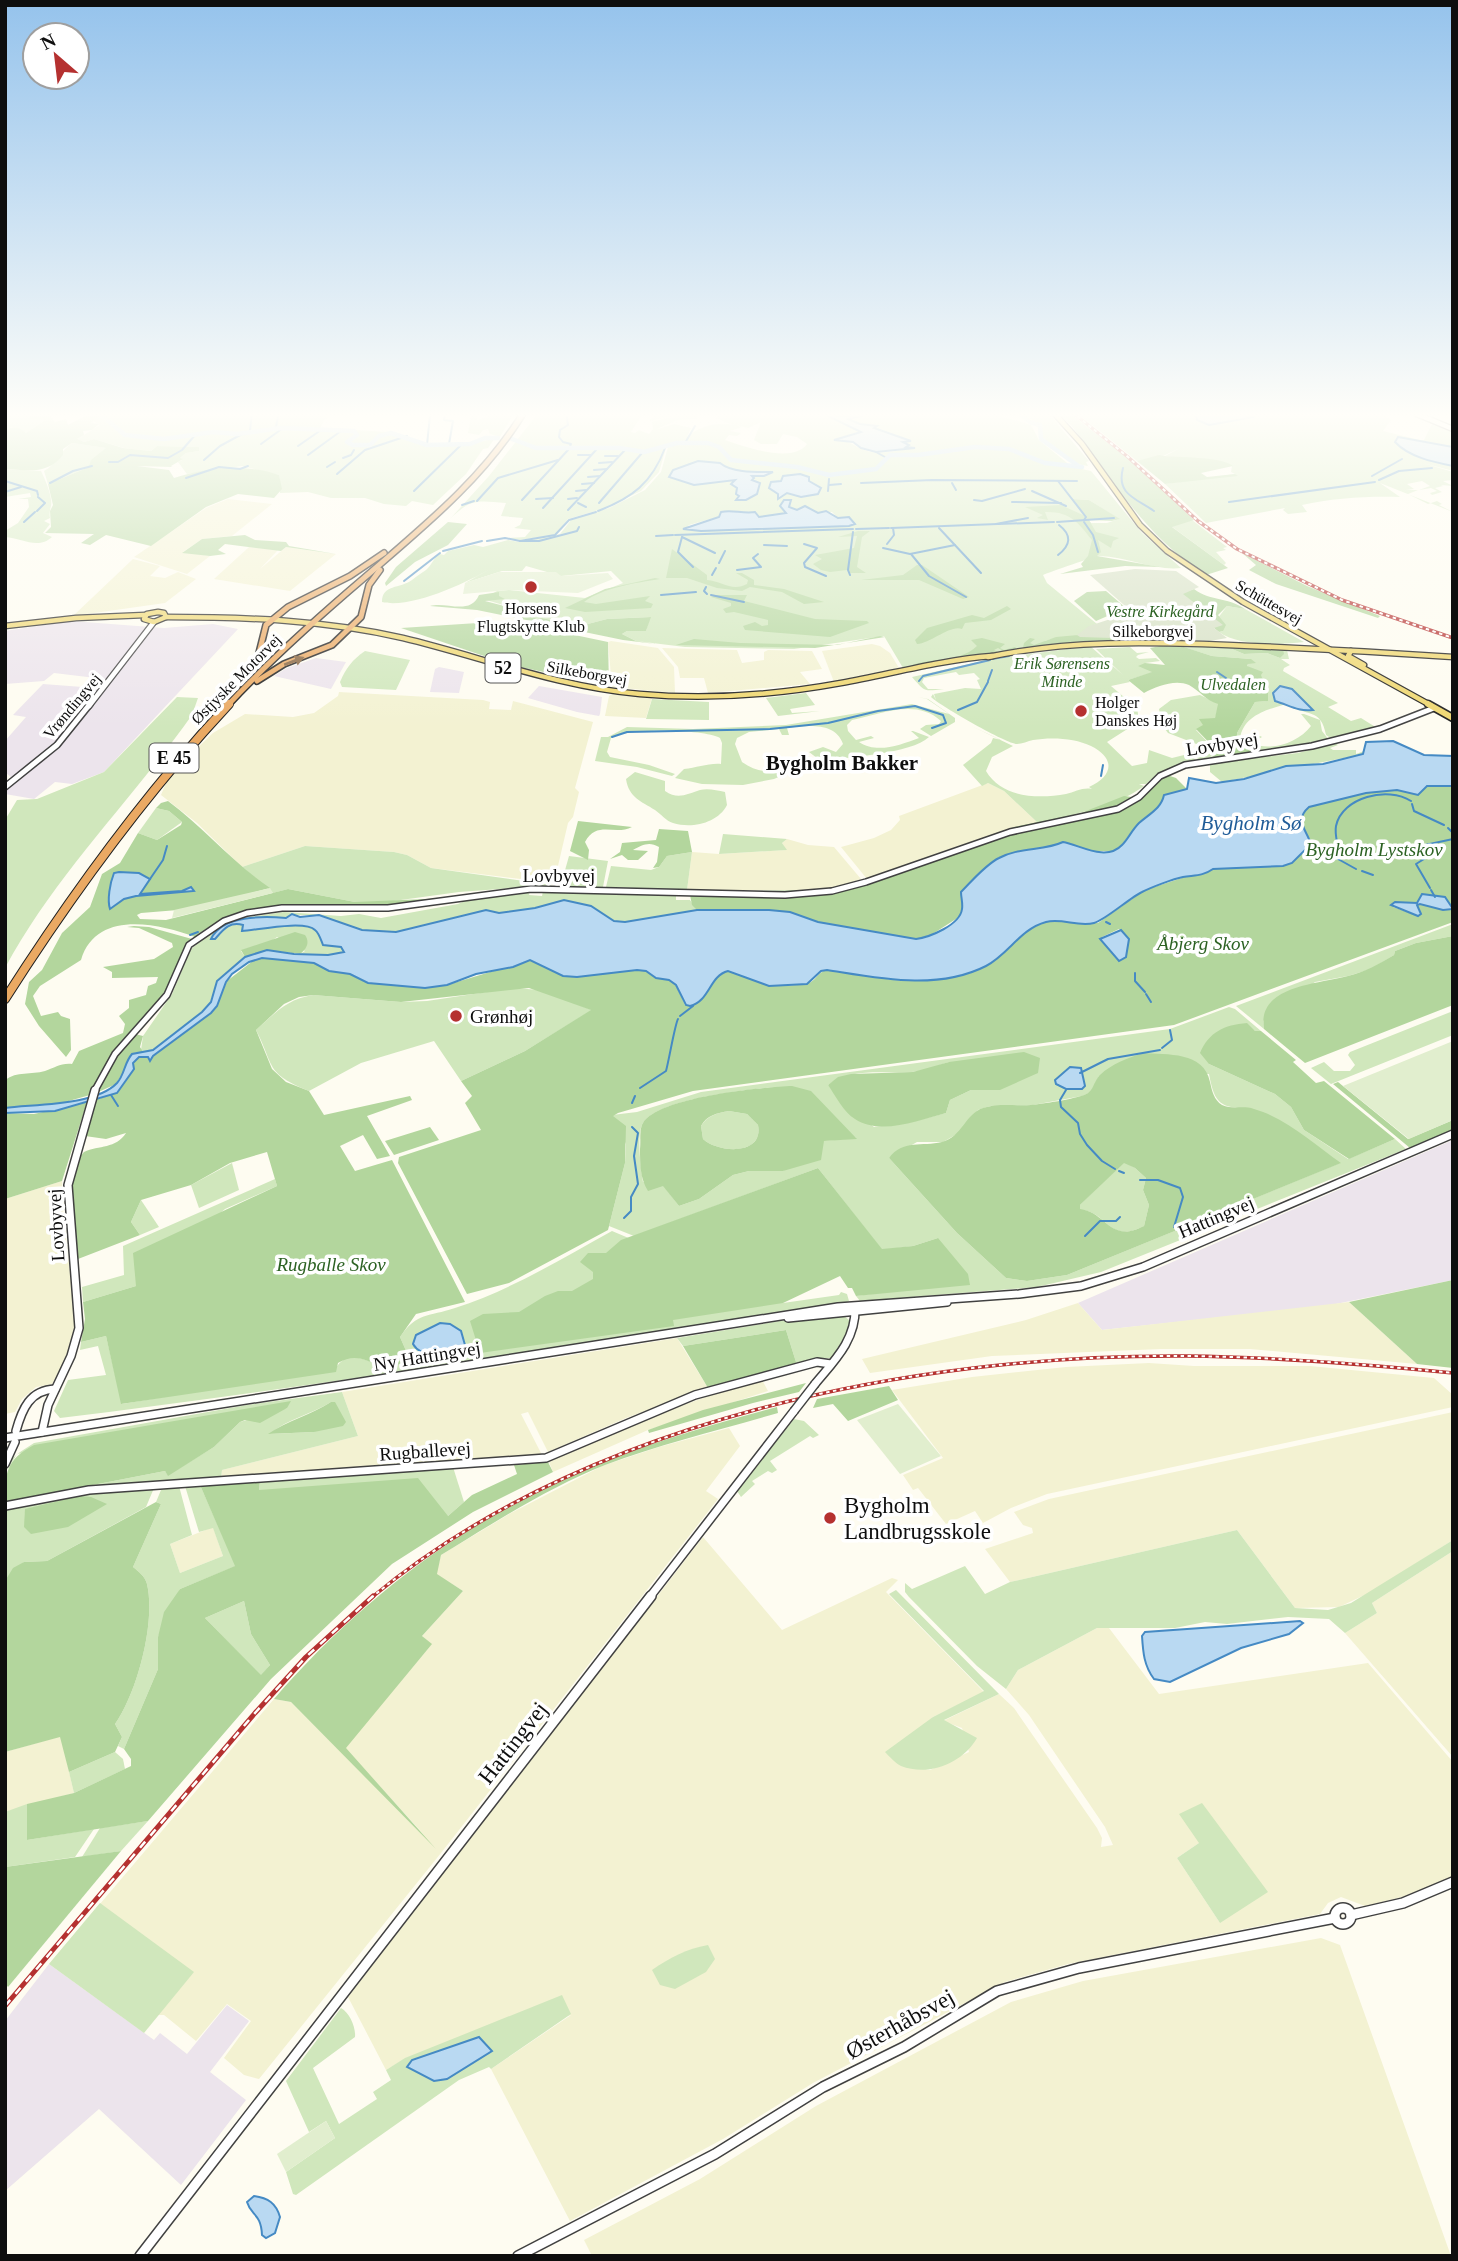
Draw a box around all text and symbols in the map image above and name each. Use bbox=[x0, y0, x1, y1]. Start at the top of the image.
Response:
north arrow bbox=[21, 21, 91, 91]
text: N bbox=[37, 29, 59, 54]
street label: Schüttesvej bbox=[1232, 576, 1305, 629]
marker: Horsens Flugtskytte Klub bbox=[523, 579, 539, 595]
place label: Horsens Flugtskytte Klub bbox=[477, 600, 585, 636]
park label: Vestre Kirkegård bbox=[1106, 603, 1215, 621]
street label: Silkeborgvej bbox=[1112, 623, 1194, 641]
street label: Østjyske Motorvej bbox=[188, 631, 285, 728]
road number: 52 bbox=[486, 654, 520, 682]
one-way arrow bbox=[284, 655, 305, 666]
park label: Erik Sørensens Minde bbox=[1013, 655, 1110, 690]
street label: Silkeborgvej bbox=[545, 658, 629, 689]
street label: Vrøndingvej bbox=[40, 670, 105, 743]
park label: Ulvedalen bbox=[1200, 676, 1266, 693]
place label: Holger Danskes Høj bbox=[1095, 694, 1177, 730]
marker: Holger Danskes Høj bbox=[1073, 703, 1089, 719]
street label: Lovbyvej bbox=[1184, 728, 1260, 760]
road number: E 45 bbox=[150, 744, 198, 772]
district label: Bygholm Bakker bbox=[766, 751, 918, 775]
water label: Bygholm Sø bbox=[1201, 811, 1302, 835]
park label: Bygholm Lystskov bbox=[1305, 839, 1443, 860]
street label: Lovbyvej bbox=[523, 865, 595, 886]
park label: Åbjerg Skov bbox=[1155, 933, 1249, 954]
place label: Grønhøj bbox=[470, 1006, 533, 1027]
marker: Grønhøj bbox=[448, 1008, 464, 1024]
street label: Lovbyvej bbox=[44, 1188, 68, 1262]
street label: Hattingvej bbox=[1175, 1192, 1257, 1242]
park label: Rugballe Skov bbox=[275, 1254, 386, 1275]
street label: Ny Hattingvej bbox=[372, 1337, 482, 1375]
street label: Rugballevej bbox=[378, 1437, 472, 1465]
place label: Bygholm Landbrugsskole bbox=[844, 1493, 991, 1544]
marker: Bygholm Landbrugsskole bbox=[822, 1510, 838, 1526]
street label: Hattingvej bbox=[473, 1697, 553, 1789]
street label: Østerhåbsvej bbox=[841, 1984, 959, 2064]

